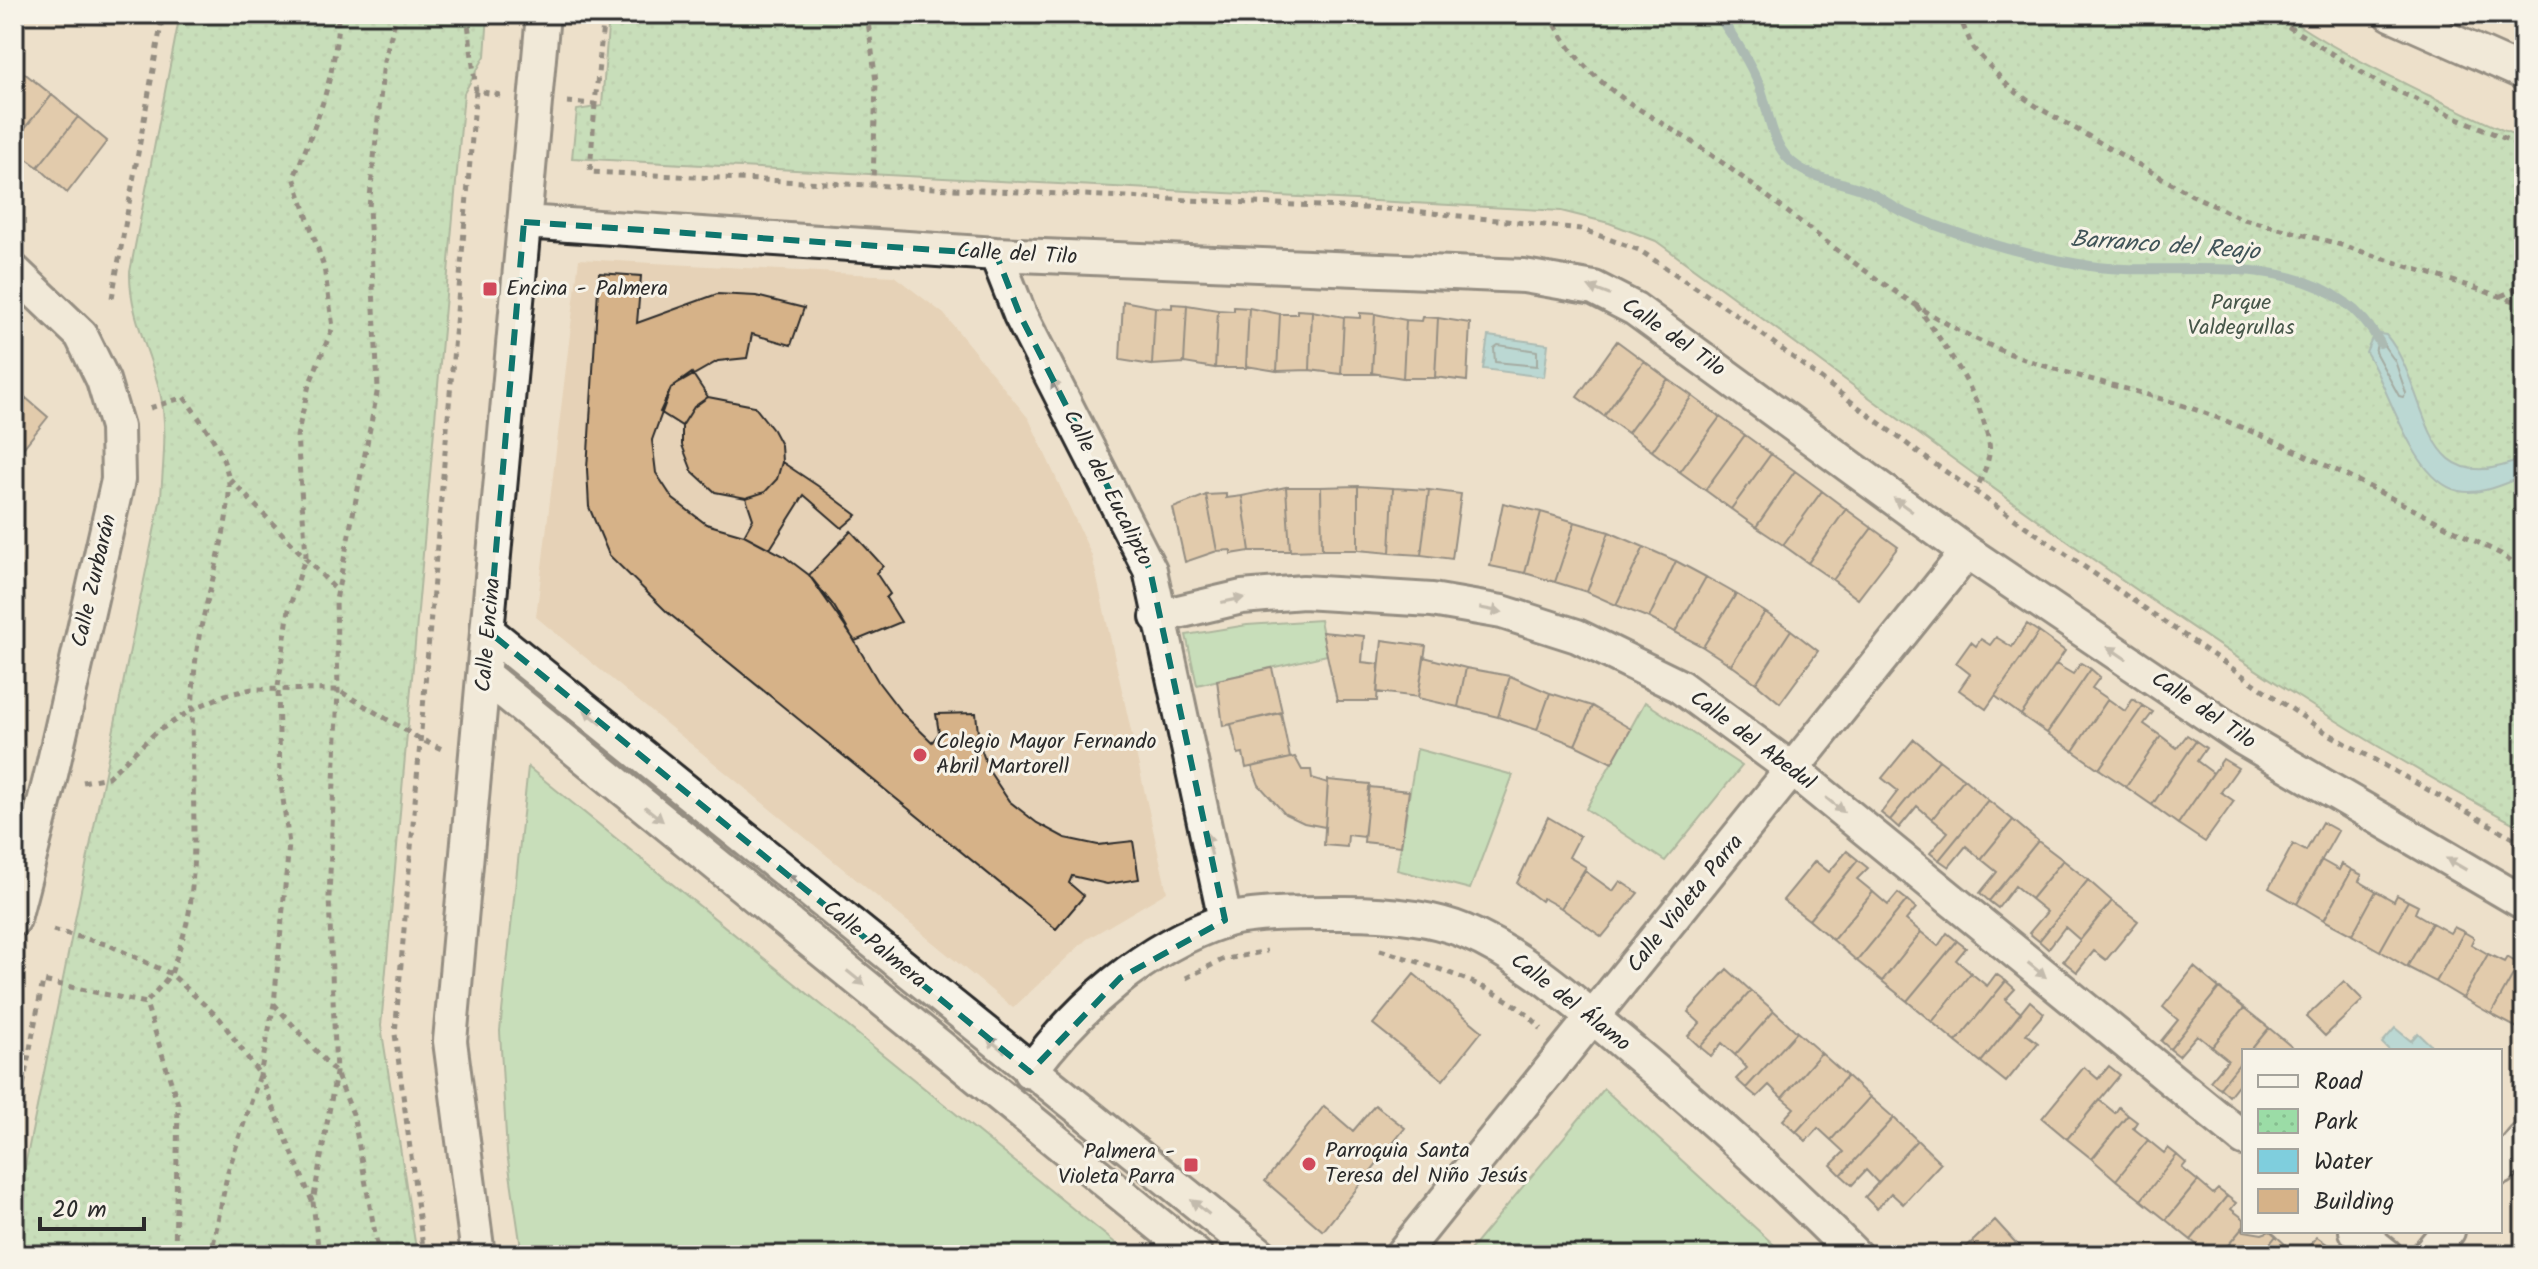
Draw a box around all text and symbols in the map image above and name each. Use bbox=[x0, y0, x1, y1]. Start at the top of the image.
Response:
water label: Barranco del Reajo bbox=[2069, 220, 2263, 272]
street label: Calle del Tilo bbox=[956, 234, 1078, 276]
place label: Encina - Palmera bbox=[506, 272, 668, 307]
marker: Encina - Palmera bbox=[481, 280, 499, 298]
one-way arrow bbox=[1587, 284, 1611, 297]
park label: Parque Valdegrullas bbox=[2187, 286, 2295, 346]
street label: Calle del Tilo bbox=[1614, 289, 1732, 387]
one-way arrow bbox=[1051, 377, 1064, 400]
street label: Calle del Eucalipto bbox=[1053, 404, 1161, 572]
one-way arrow bbox=[1892, 497, 1914, 513]
street label: Calle Zurbarán bbox=[63, 511, 127, 651]
street label: Calle Encina bbox=[467, 576, 511, 694]
one-way arrow bbox=[1221, 593, 1246, 606]
one-way arrow bbox=[1479, 605, 1504, 617]
one-way arrow bbox=[2106, 646, 2127, 661]
street label: Calle del Tilo bbox=[2143, 663, 2263, 759]
street label: Calle del Abedul bbox=[1682, 682, 1823, 800]
one-way arrow bbox=[583, 709, 603, 725]
place label: Colegio Mayor Fernando Abril Martorell bbox=[936, 725, 1156, 785]
marker: Colegio Mayor Fernando Abril Martorell bbox=[911, 746, 929, 764]
one-way arrow bbox=[1825, 797, 1845, 813]
one-way arrow bbox=[644, 805, 664, 822]
street label: Calle Violeta Parra bbox=[1619, 827, 1753, 981]
one-way arrow bbox=[1202, 832, 1215, 857]
one-way arrow bbox=[2445, 857, 2467, 871]
one-way arrow bbox=[785, 873, 805, 889]
street label: Calle Palmera bbox=[814, 892, 934, 998]
street label: Calle del Álamo bbox=[1502, 945, 1638, 1061]
one-way arrow bbox=[2026, 961, 2046, 978]
one-way arrow bbox=[846, 969, 866, 986]
one-way arrow bbox=[986, 1036, 1007, 1053]
legend bbox=[2242, 1049, 2502, 1233]
text: Road bbox=[2314, 1063, 2363, 1102]
text: Park bbox=[2314, 1103, 2358, 1142]
place label: Parroquia Santa Teresa del Niño Jesús bbox=[1325, 1134, 1528, 1194]
place label: Palmera - Violeta Parra bbox=[1058, 1135, 1175, 1195]
text: Water bbox=[2314, 1143, 2374, 1182]
marker: Parroquia Santa Teresa del Niño Jesús bbox=[1300, 1155, 1318, 1173]
marker: Palmera - Violeta Parra bbox=[1182, 1156, 1200, 1174]
scale bar bbox=[40, 1181, 144, 1231]
text: Building bbox=[2314, 1183, 2394, 1222]
text: 20 m bbox=[52, 1191, 107, 1230]
one-way arrow bbox=[1190, 1199, 1210, 1215]

